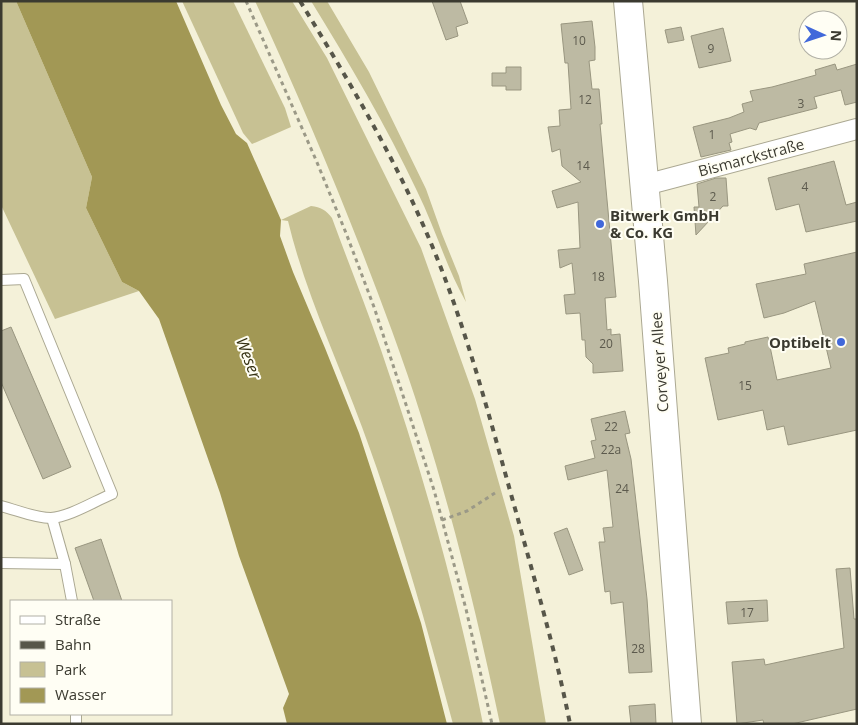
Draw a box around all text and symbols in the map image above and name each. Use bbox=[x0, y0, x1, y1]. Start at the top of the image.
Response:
north arrow bbox=[798, 10, 848, 60]
text: N bbox=[827, 30, 846, 42]
house number: 10 bbox=[572, 32, 586, 49]
house number: 9 bbox=[708, 40, 715, 57]
house number: 12 bbox=[578, 91, 592, 108]
house number: 3 bbox=[798, 95, 805, 112]
house number: 1 bbox=[709, 126, 715, 143]
street label: Bismarckstraße bbox=[696, 133, 806, 181]
house number: 14 bbox=[576, 157, 590, 174]
house number: 4 bbox=[802, 178, 809, 195]
house number: 2 bbox=[710, 188, 717, 205]
place label: Bitwerk GmbH & Co. KG bbox=[610, 205, 719, 242]
marker: Bitwerk GmbH & Co. KG bbox=[594, 218, 606, 230]
house number: 18 bbox=[591, 268, 605, 285]
street label: Corveyer Allee bbox=[646, 311, 672, 413]
place label: Optibelt bbox=[769, 332, 831, 352]
water label: Weser bbox=[231, 334, 267, 383]
house number: 20 bbox=[599, 335, 613, 352]
marker: Optibelt bbox=[835, 336, 847, 348]
house number: 15 bbox=[738, 377, 752, 394]
house number: 22 bbox=[604, 418, 618, 435]
house number: 22a bbox=[601, 441, 621, 458]
house number: 24 bbox=[615, 480, 629, 497]
legend bbox=[10, 600, 172, 715]
house number: 17 bbox=[740, 604, 754, 621]
text: Straße bbox=[55, 609, 101, 629]
text: Bahn bbox=[55, 634, 91, 654]
house number: 28 bbox=[631, 640, 645, 657]
text: Park bbox=[55, 659, 86, 679]
text: Wasser bbox=[55, 684, 106, 704]

